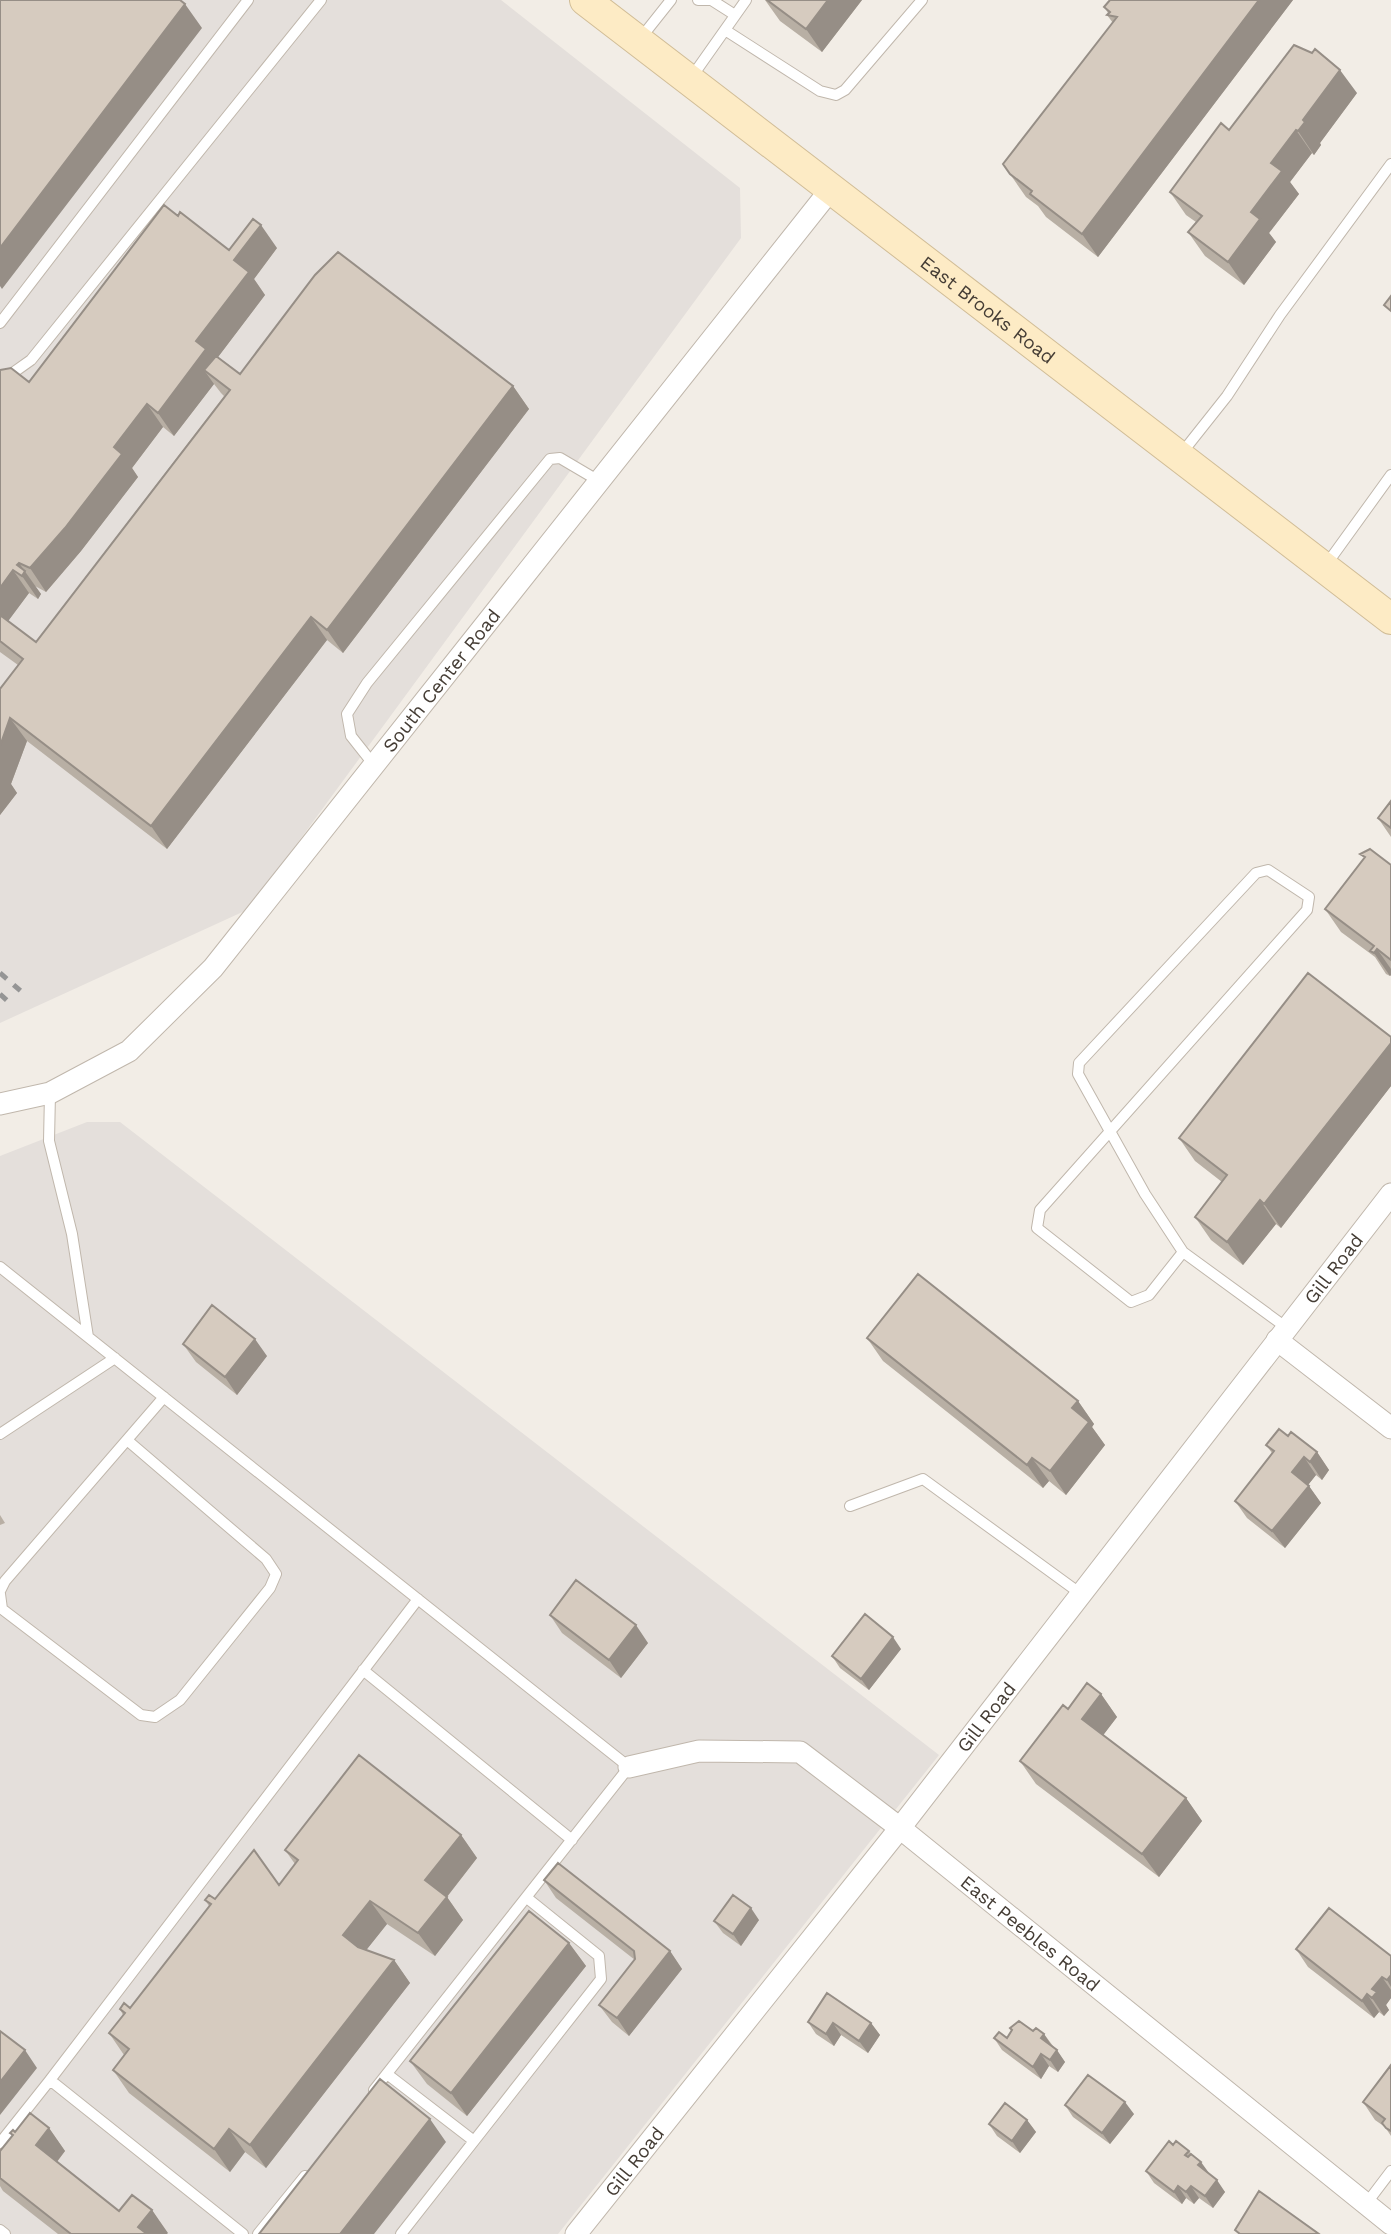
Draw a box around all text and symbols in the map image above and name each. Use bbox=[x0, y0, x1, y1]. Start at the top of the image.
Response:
street label: East Brooks Road bbox=[916, 250, 1060, 368]
street label: South Center Road bbox=[377, 604, 505, 757]
street label: Gill Road bbox=[1299, 1229, 1368, 1308]
street label: Gill Road bbox=[952, 1677, 1020, 1757]
street label: East Peebles Road bbox=[956, 1870, 1105, 1996]
street label: Gill Road bbox=[599, 2122, 669, 2201]

